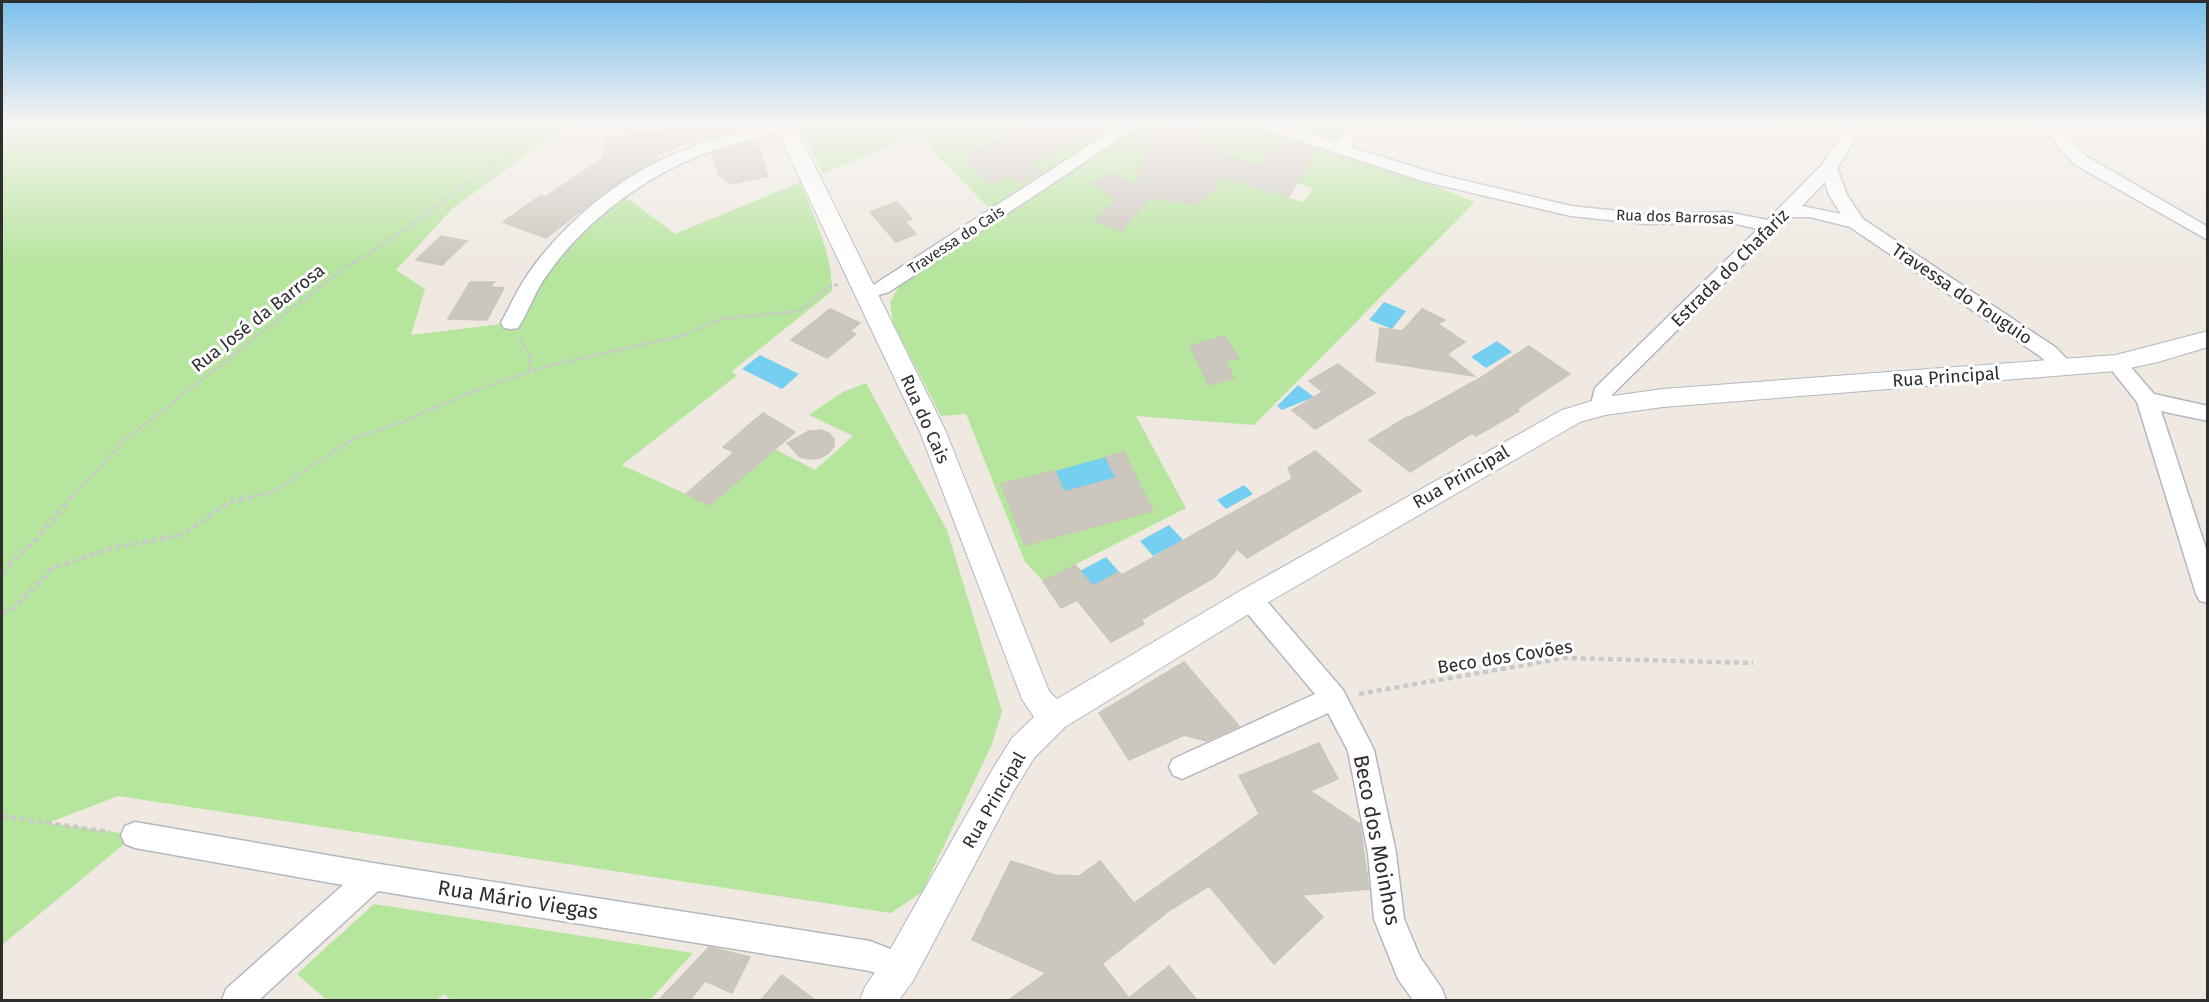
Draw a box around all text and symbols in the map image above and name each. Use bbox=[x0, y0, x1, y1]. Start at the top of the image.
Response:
street label: Travessa do Cais bbox=[904, 202, 1008, 278]
street label: Estrada do Chafariz bbox=[1667, 204, 1794, 331]
street label: Rua dos Barrosas bbox=[1616, 206, 1734, 228]
street label: Travessa do Touguio bbox=[1888, 239, 2036, 349]
street label: Rua José da Barrosa bbox=[187, 259, 329, 377]
street label: Rua Principal bbox=[1892, 362, 2000, 392]
street label: Rua do Cais bbox=[896, 371, 954, 467]
street label: Rua Principal bbox=[1409, 441, 1513, 513]
street label: Beco dos Covões bbox=[1436, 635, 1574, 679]
street label: Rua Principal bbox=[958, 748, 1030, 852]
street label: Beco dos Moinhos bbox=[1348, 753, 1406, 928]
street label: Rua Mário Viegas bbox=[436, 874, 600, 926]

